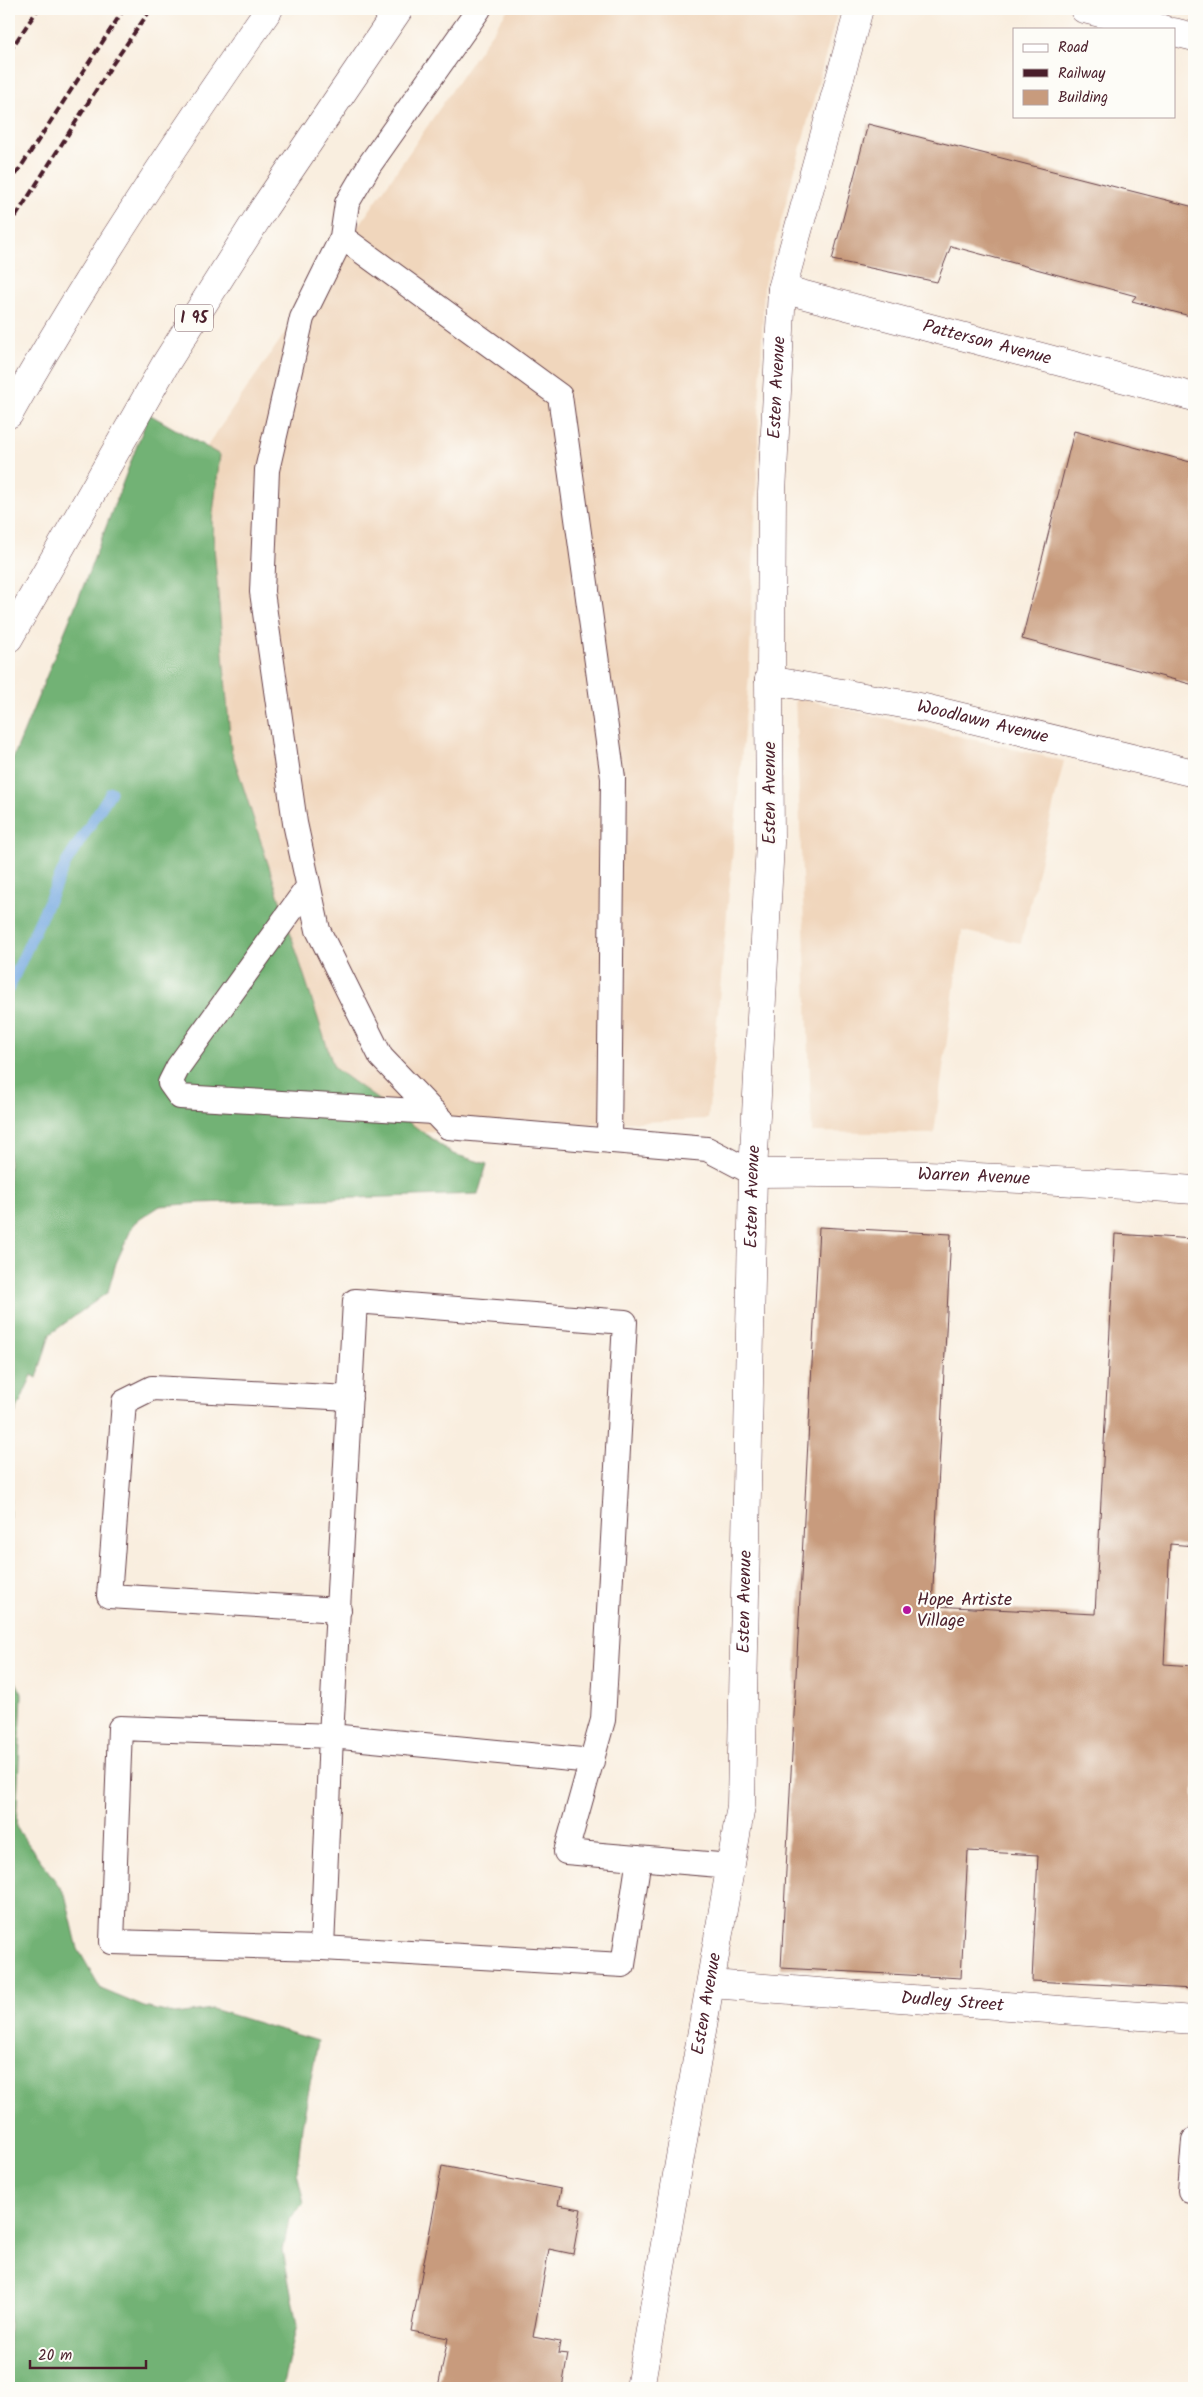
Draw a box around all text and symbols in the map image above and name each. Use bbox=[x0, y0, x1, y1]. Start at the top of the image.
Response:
legend bbox=[1013, 28, 1176, 118]
text: Road bbox=[1058, 36, 1089, 60]
text: Railway bbox=[1058, 62, 1106, 86]
text: Building bbox=[1058, 86, 1108, 110]
road number: I 95 bbox=[175, 304, 213, 332]
street label: Patterson Avenue bbox=[920, 312, 1055, 374]
street label: Esten Avenue bbox=[760, 335, 794, 440]
street label: Woodlawn Avenue bbox=[915, 692, 1052, 752]
street label: Esten Avenue bbox=[756, 741, 785, 845]
street label: Esten Avenue bbox=[737, 1145, 769, 1249]
street label: Warren Avenue bbox=[917, 1160, 1031, 1194]
street label: Esten Avenue bbox=[729, 1550, 760, 1654]
place label: Hope Artiste Village bbox=[917, 1586, 1012, 1636]
marker: Hope Artiste Village bbox=[901, 1604, 913, 1616]
street label: Esten Avenue bbox=[684, 1950, 730, 2057]
street label: Dudley Street bbox=[900, 1984, 1006, 2020]
scale bar bbox=[30, 2337, 146, 2369]
text: 20 m bbox=[38, 2344, 72, 2368]

